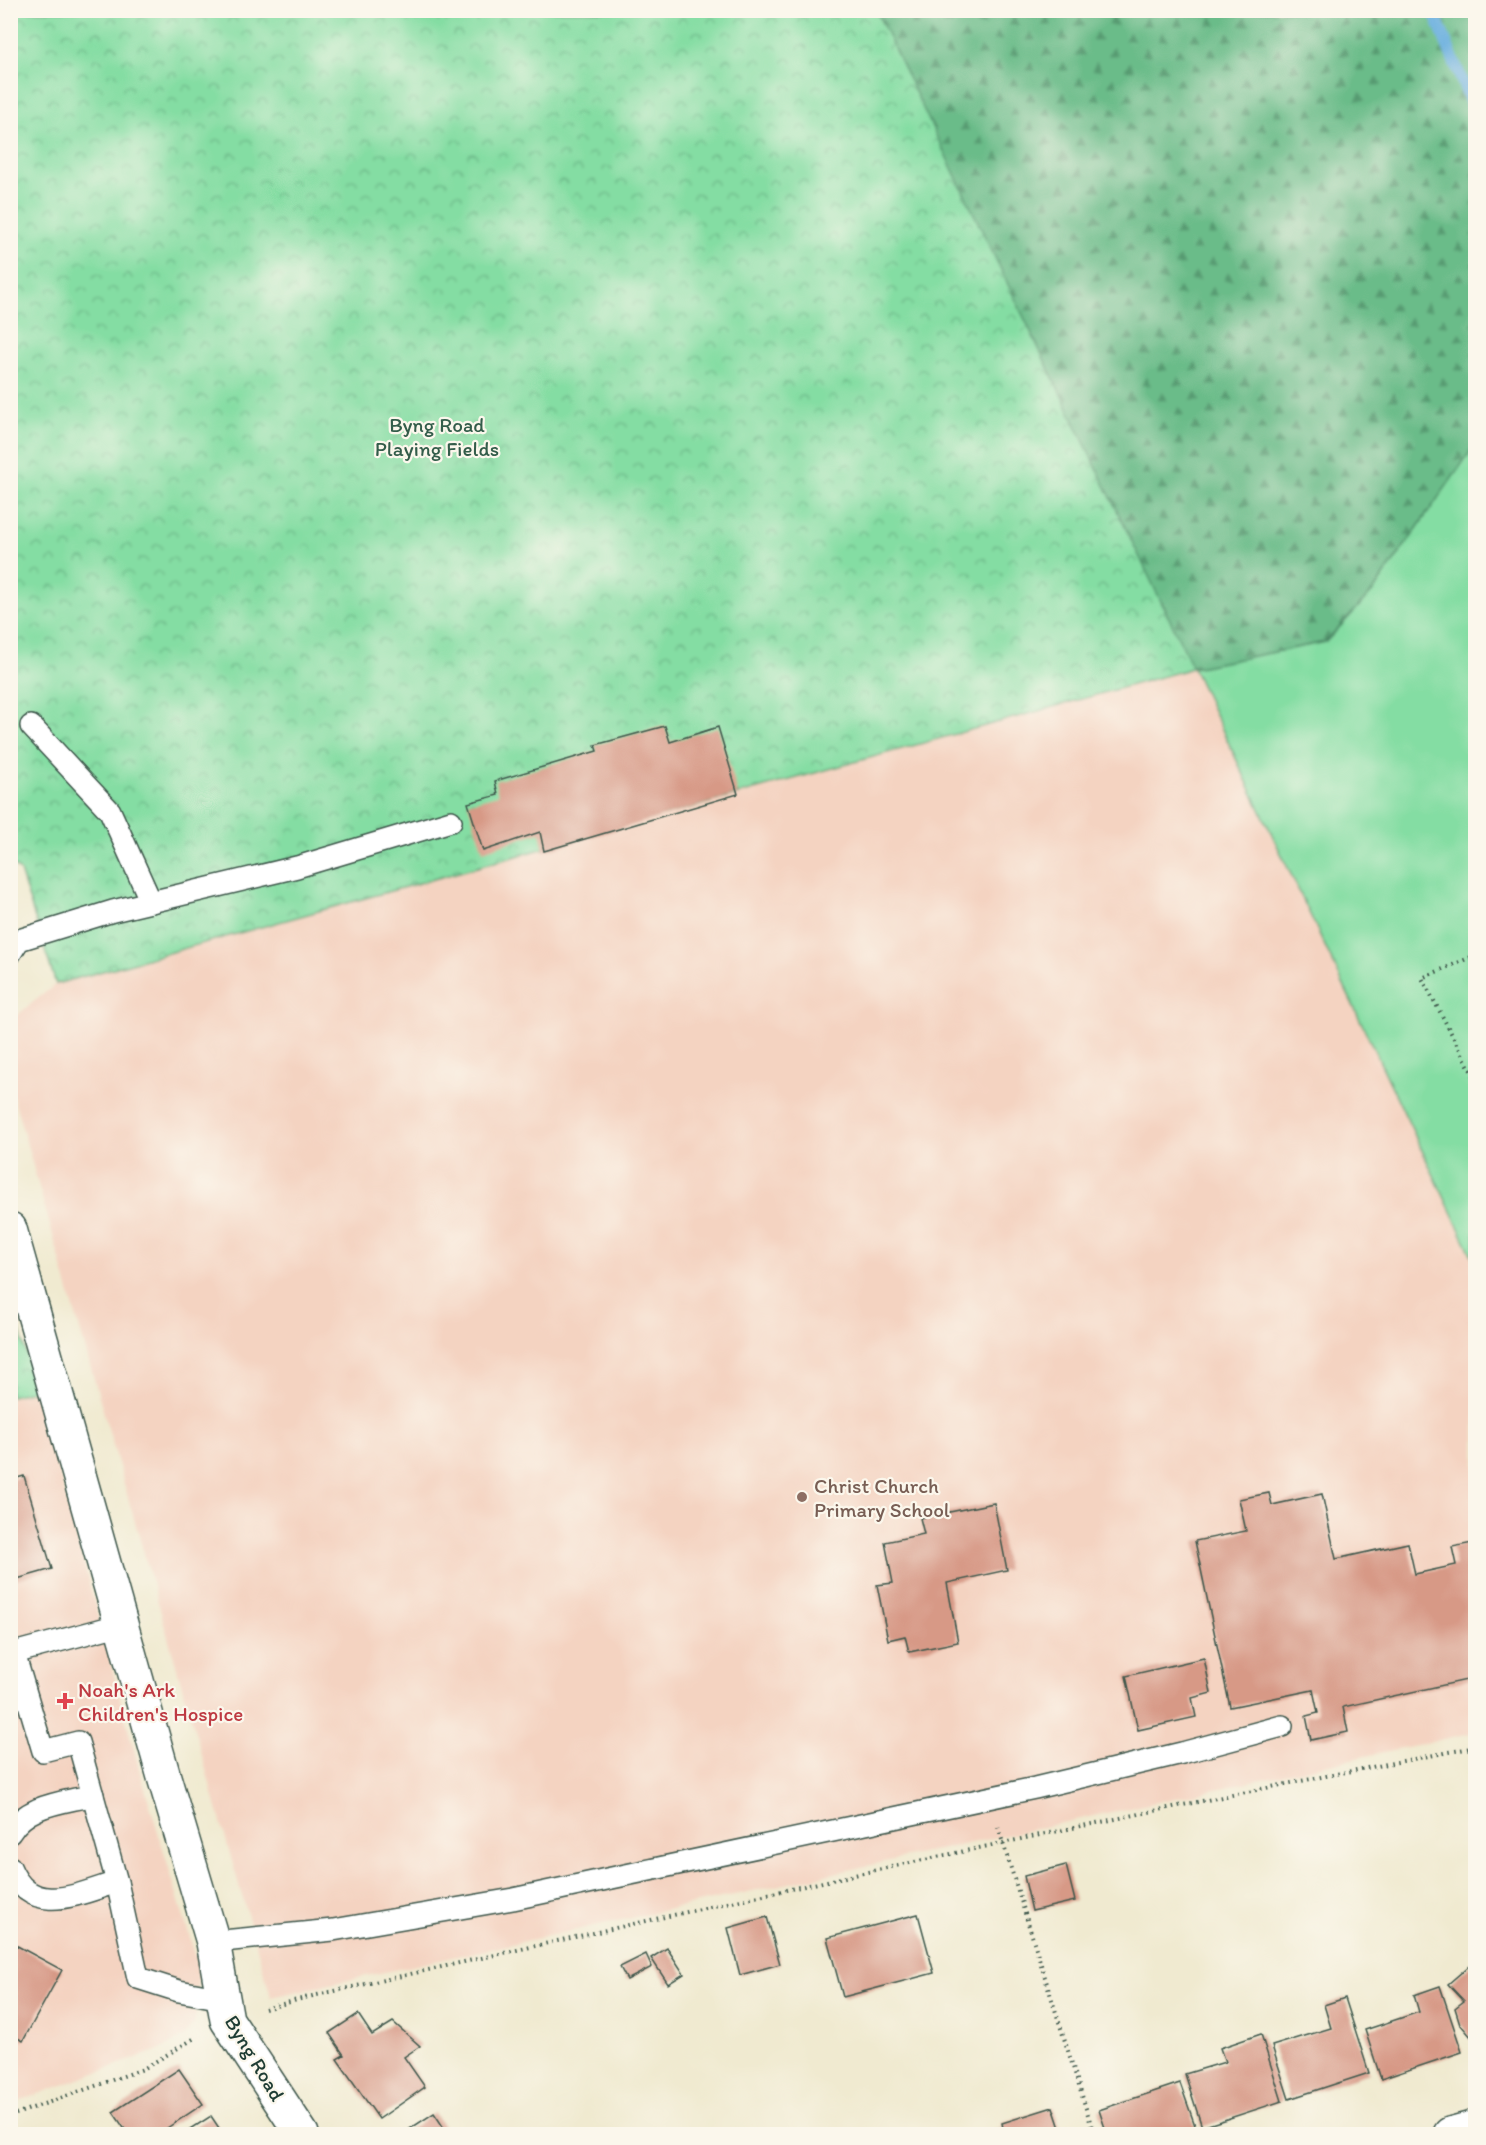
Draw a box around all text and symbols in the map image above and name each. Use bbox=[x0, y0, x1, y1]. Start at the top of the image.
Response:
park label: Byng Road Playing Fields bbox=[375, 412, 499, 461]
place label: Christ Church Primary School bbox=[814, 1473, 950, 1522]
marker: Christ Church Primary School bbox=[795, 1490, 809, 1504]
place label: Noah's Ark Children's Hospice bbox=[78, 1677, 243, 1726]
marker: Noah's Ark Children's Hospice bbox=[56, 1692, 74, 1710]
street label: Byng Road bbox=[220, 2011, 291, 2106]

